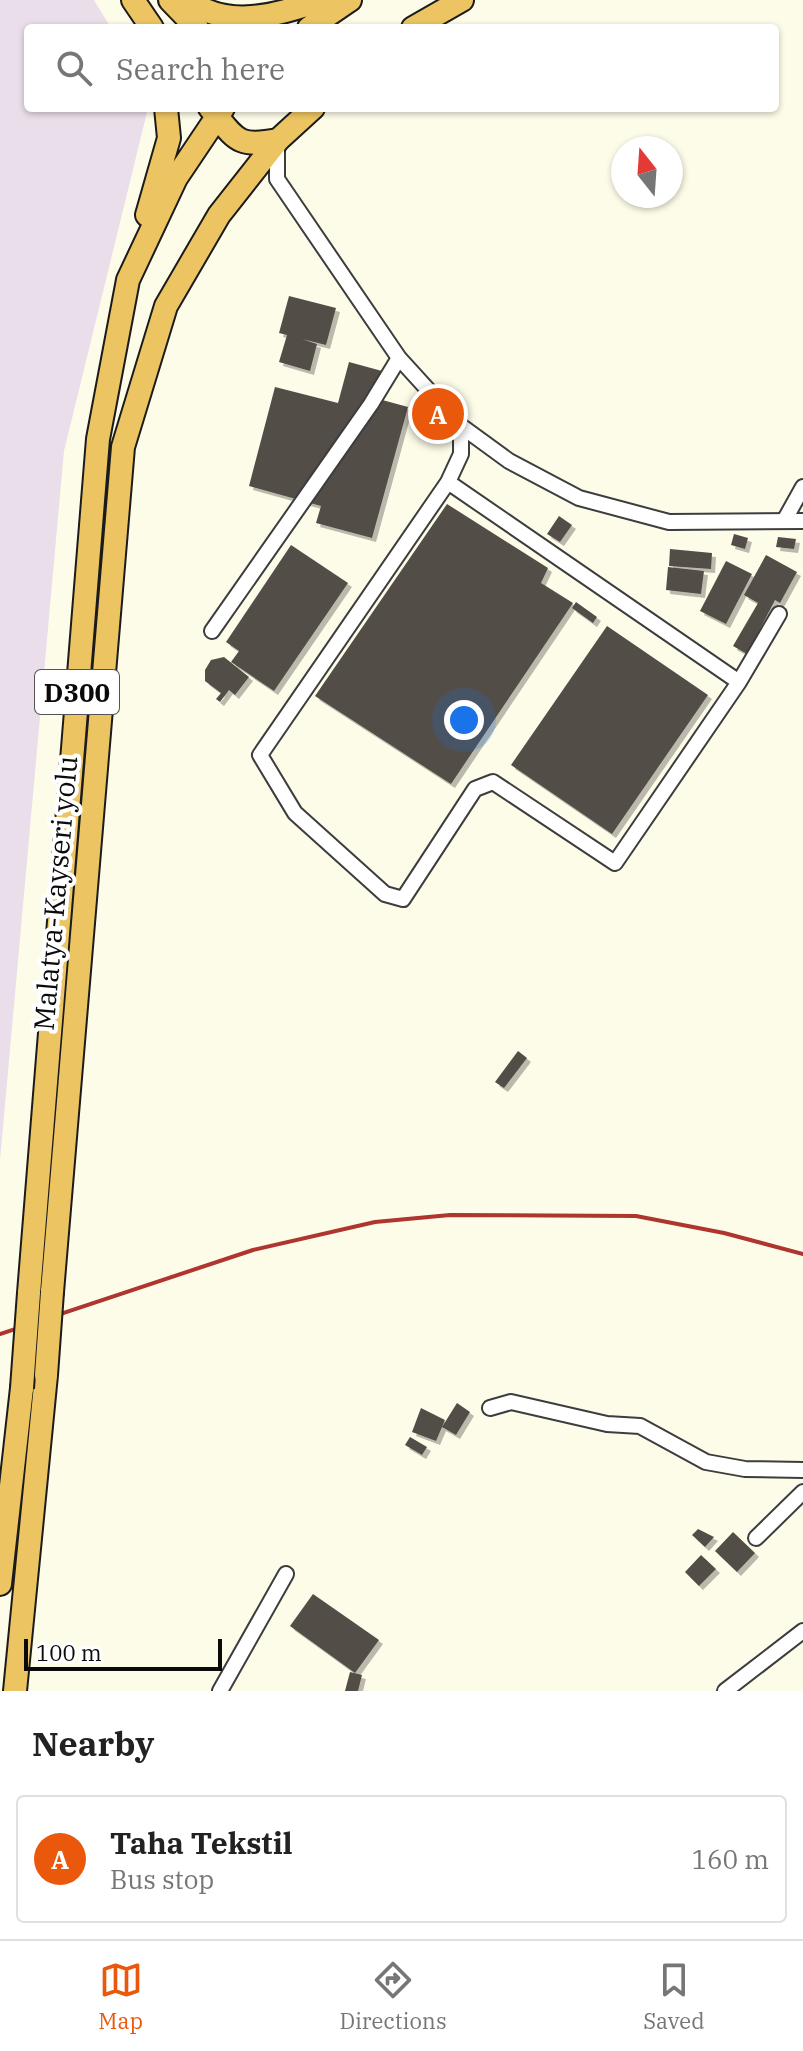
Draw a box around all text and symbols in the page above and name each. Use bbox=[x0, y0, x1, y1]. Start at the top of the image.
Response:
search box bbox=[24, 24, 779, 112]
icon: search bbox=[52, 46, 96, 90]
text: Search here bbox=[116, 49, 285, 88]
north arrow bbox=[611, 136, 683, 208]
pin: A bbox=[412, 384, 464, 444]
road number: D300 bbox=[35, 670, 119, 714]
your location bbox=[444, 700, 484, 740]
street label: Malatya-Kayseri yolu bbox=[25, 754, 85, 1032]
scale bar bbox=[24, 1635, 222, 1671]
text: 100 m bbox=[36, 1638, 102, 1667]
text: Nearby bbox=[32, 1721, 154, 1765]
text: Taha Tekstil bbox=[110, 1823, 293, 1862]
text: A bbox=[51, 1842, 69, 1876]
text: 160 m bbox=[691, 1842, 769, 1876]
text: Bus stop bbox=[110, 1862, 214, 1896]
tab: Map bbox=[98, 1958, 143, 2035]
tab: Directions bbox=[339, 1958, 447, 2035]
tab: Saved bbox=[643, 1958, 705, 2035]

